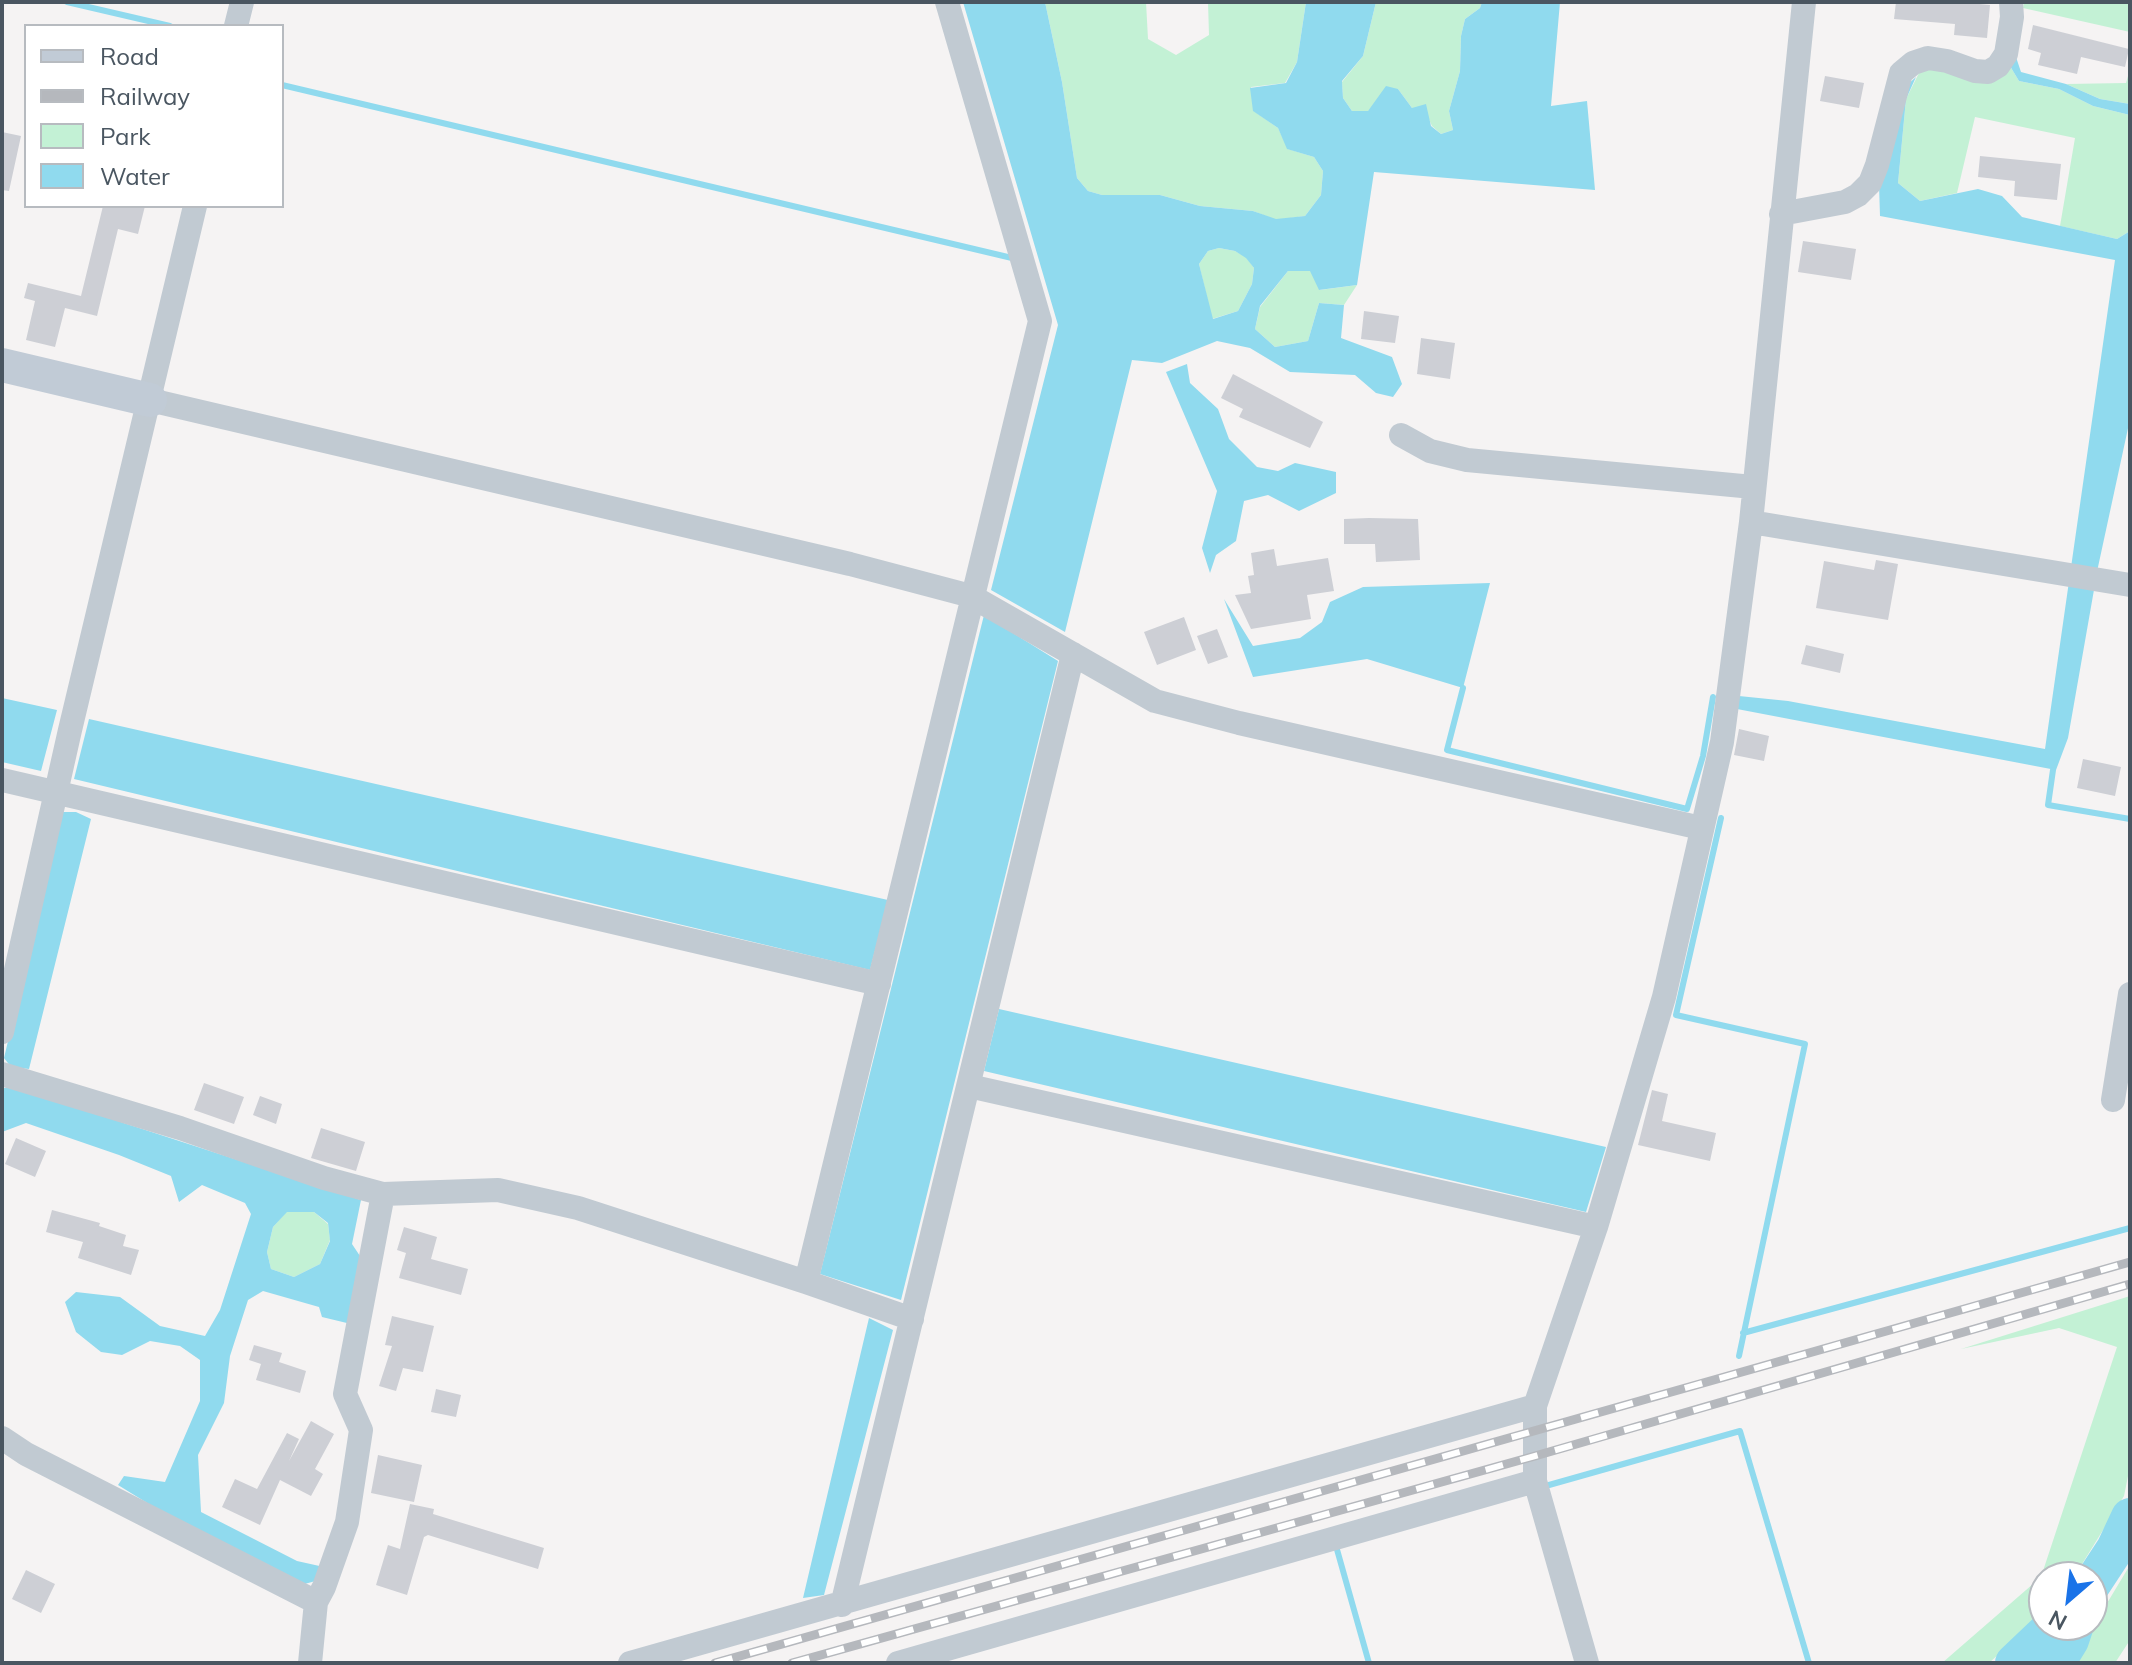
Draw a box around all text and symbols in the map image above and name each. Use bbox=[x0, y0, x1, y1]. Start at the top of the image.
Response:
legend bbox=[24, 24, 284, 208]
text: Road bbox=[100, 41, 159, 71]
text: Railway bbox=[100, 81, 190, 111]
text: Park bbox=[100, 121, 151, 151]
text: Water bbox=[100, 161, 170, 191]
north arrow bbox=[2028, 1561, 2108, 1641]
text: N bbox=[2044, 1604, 2072, 1637]

